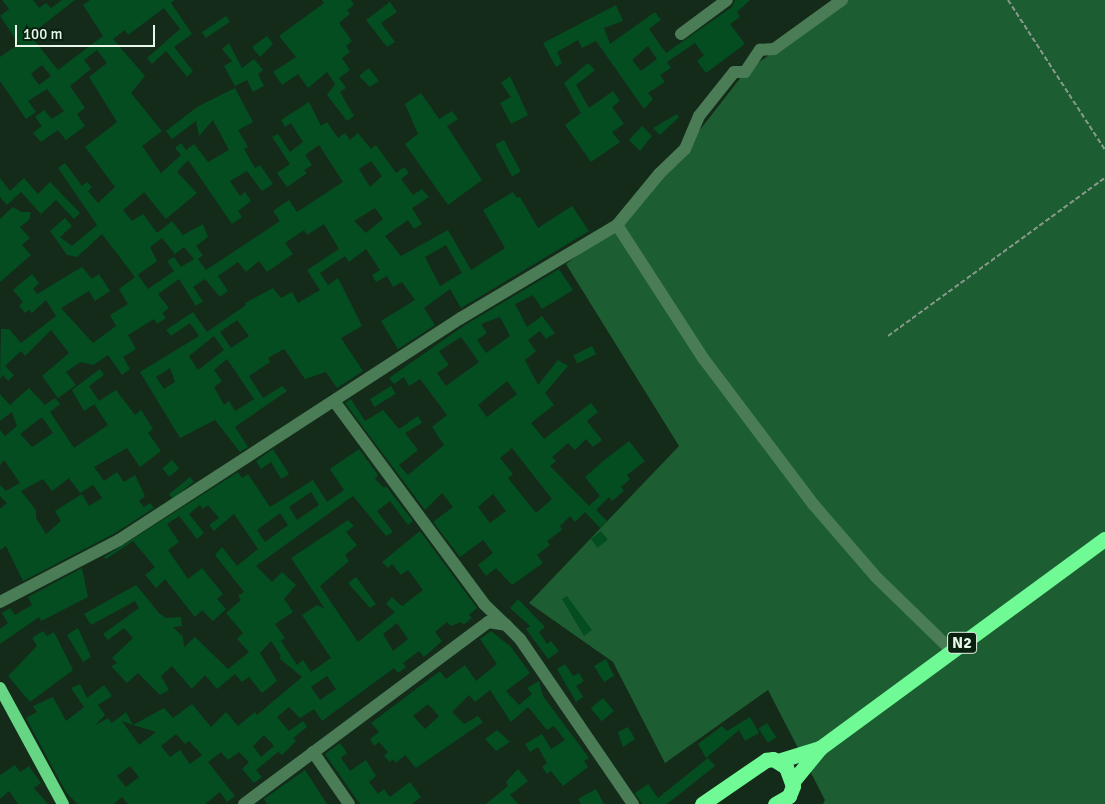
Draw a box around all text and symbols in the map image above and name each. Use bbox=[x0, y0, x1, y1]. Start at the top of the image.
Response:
scale bar bbox=[18, 15, 158, 47]
text: 100 m bbox=[23, 25, 63, 43]
road number: N2 bbox=[947, 630, 977, 656]

